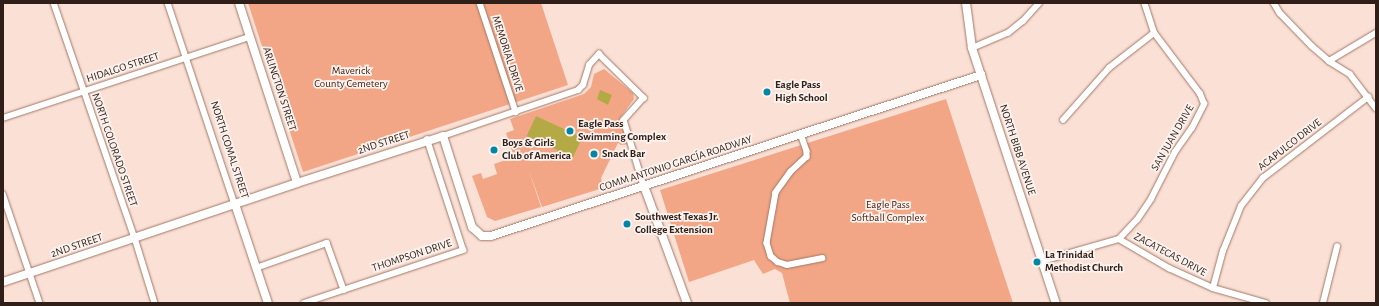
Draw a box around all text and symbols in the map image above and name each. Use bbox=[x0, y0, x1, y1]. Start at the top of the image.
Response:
street label: MEMORIAL DRIVE bbox=[489, 14, 525, 94]
street label: ARLINGTON STREET bbox=[259, 45, 299, 133]
street label: HIDALGO STREET bbox=[85, 50, 161, 86]
park label: Maverick County Cemetery bbox=[314, 65, 388, 91]
place label: Eagle Pass High School bbox=[775, 79, 828, 105]
marker: Eagle Pass High School bbox=[762, 87, 772, 97]
street label: NORTH COLORADO STREET bbox=[88, 91, 140, 209]
street label: NORTH COMAL STREET bbox=[207, 100, 251, 200]
street label: NORTH BIBB AVENUE bbox=[996, 103, 1038, 197]
street label: SAN JUAN DRIVE bbox=[1149, 103, 1197, 173]
street label: ACAPULCO DRIVE bbox=[1256, 116, 1324, 174]
place label: Eagle Pass Swimming Complex bbox=[578, 118, 666, 144]
marker: Eagle Pass Swimming Complex bbox=[565, 126, 575, 136]
street label: 2ND STREET bbox=[356, 128, 412, 158]
street label: COMM ANTONIO GARCÍA ROADWAY bbox=[598, 133, 754, 195]
place label: Boys & Girls Club of America bbox=[502, 137, 571, 163]
marker: Boys & Girls Club of America bbox=[489, 145, 499, 155]
place label: Snack Bar bbox=[602, 147, 645, 161]
marker: Snack Bar bbox=[589, 149, 599, 159]
park label: Eagle Pass Softball Complex bbox=[852, 199, 924, 225]
place label: Southwest Texas Jr. College Extension bbox=[635, 211, 719, 237]
marker: Southwest Texas Jr. College Extension bbox=[622, 219, 632, 229]
street label: ZACATECAS DRIVE bbox=[1131, 230, 1209, 280]
street label: 2ND STREET bbox=[49, 231, 105, 261]
street label: THOMPSON DRIVE bbox=[370, 237, 454, 275]
place label: La Trinidad Methodist Church bbox=[1045, 249, 1123, 275]
marker: La Trinidad Methodist Church bbox=[1032, 257, 1042, 267]

